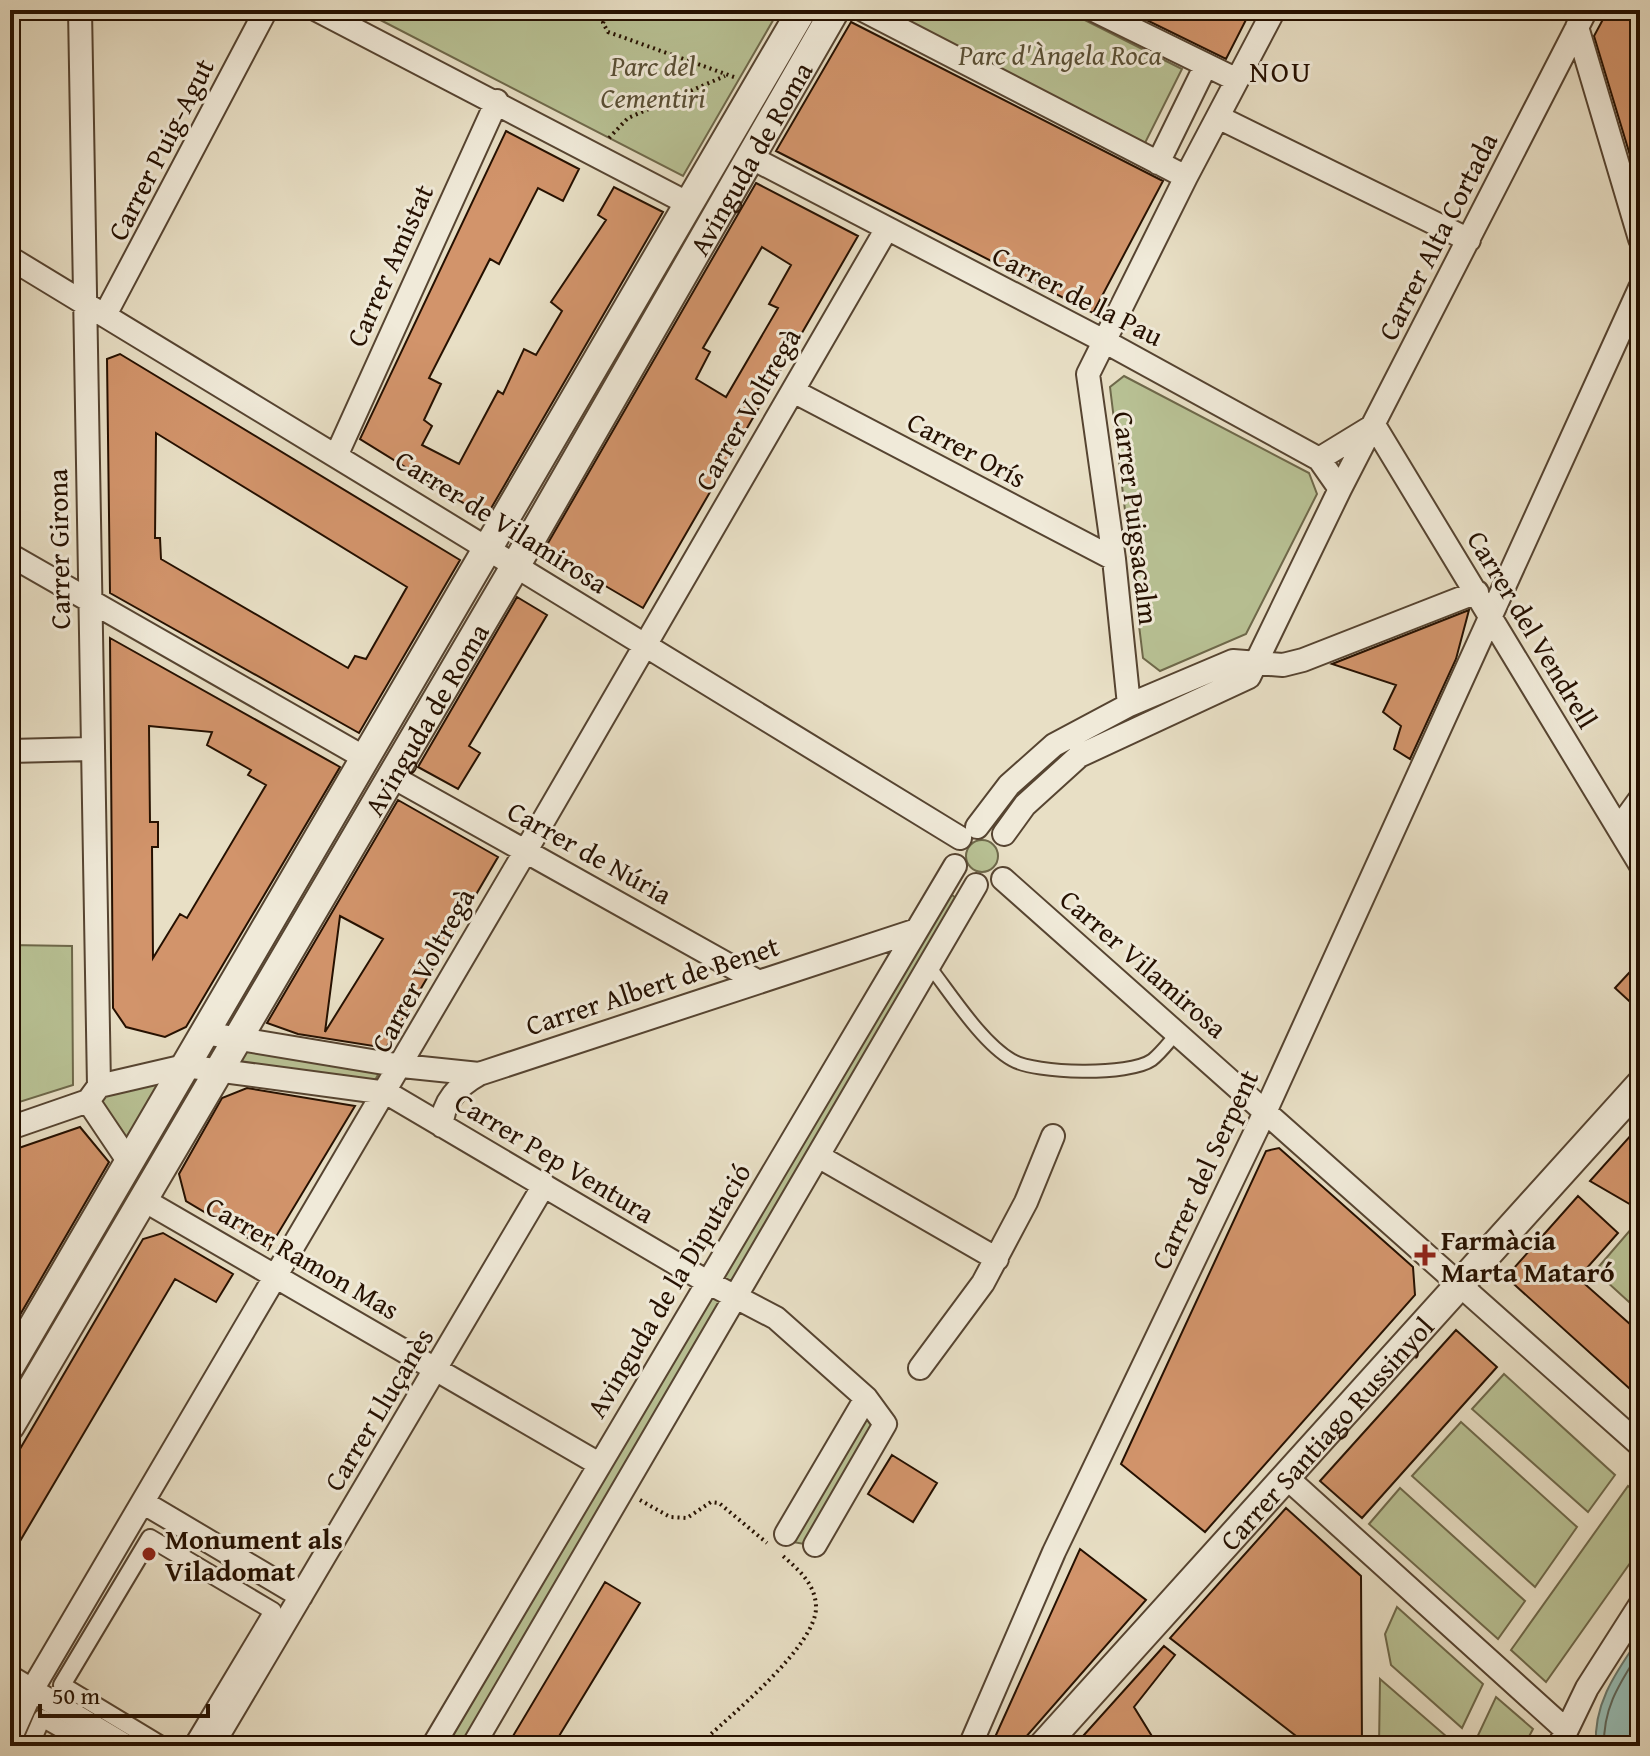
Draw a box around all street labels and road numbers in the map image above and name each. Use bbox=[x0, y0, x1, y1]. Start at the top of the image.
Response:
street label: Carrer Puig-Agut bbox=[96, 51, 224, 247]
street label: Avinguda de Roma bbox=[678, 53, 822, 263]
street label: Carrer Alta Cortada bbox=[1367, 124, 1507, 347]
street label: Carrer Amistat bbox=[335, 177, 443, 353]
street label: Carrer de la Pau bbox=[985, 234, 1171, 356]
street label: Carrer Voltregà bbox=[684, 319, 811, 498]
street label: Carrer Orís bbox=[900, 401, 1034, 497]
street label: Carrer Puigsacalm bbox=[1104, 409, 1170, 627]
street label: Carrer de Vilamirosa bbox=[388, 439, 617, 603]
street label: Carrer Girona bbox=[36, 468, 80, 630]
street label: Carrer del Vendrell bbox=[1458, 522, 1608, 736]
street label: Avinguda de Roma bbox=[353, 614, 499, 823]
street label: Carrer de Núria bbox=[500, 790, 680, 914]
street label: Carrer Vilamirosa bbox=[1051, 879, 1237, 1048]
street label: Carrer Voltregà bbox=[360, 880, 484, 1060]
street label: Carrer Albert de Benet bbox=[520, 925, 784, 1045]
street label: Carrer del Serpent bbox=[1140, 1062, 1268, 1276]
street label: Carrer Pep Ventura bbox=[447, 1081, 663, 1233]
street label: Avinguda de la Diputació bbox=[576, 1155, 760, 1425]
street label: Carrer Ramon Mas bbox=[199, 1185, 407, 1329]
street label: Carrer Santiago Russinyol bbox=[1209, 1307, 1443, 1559]
street label: Carrer Lluçanès bbox=[313, 1319, 443, 1499]

